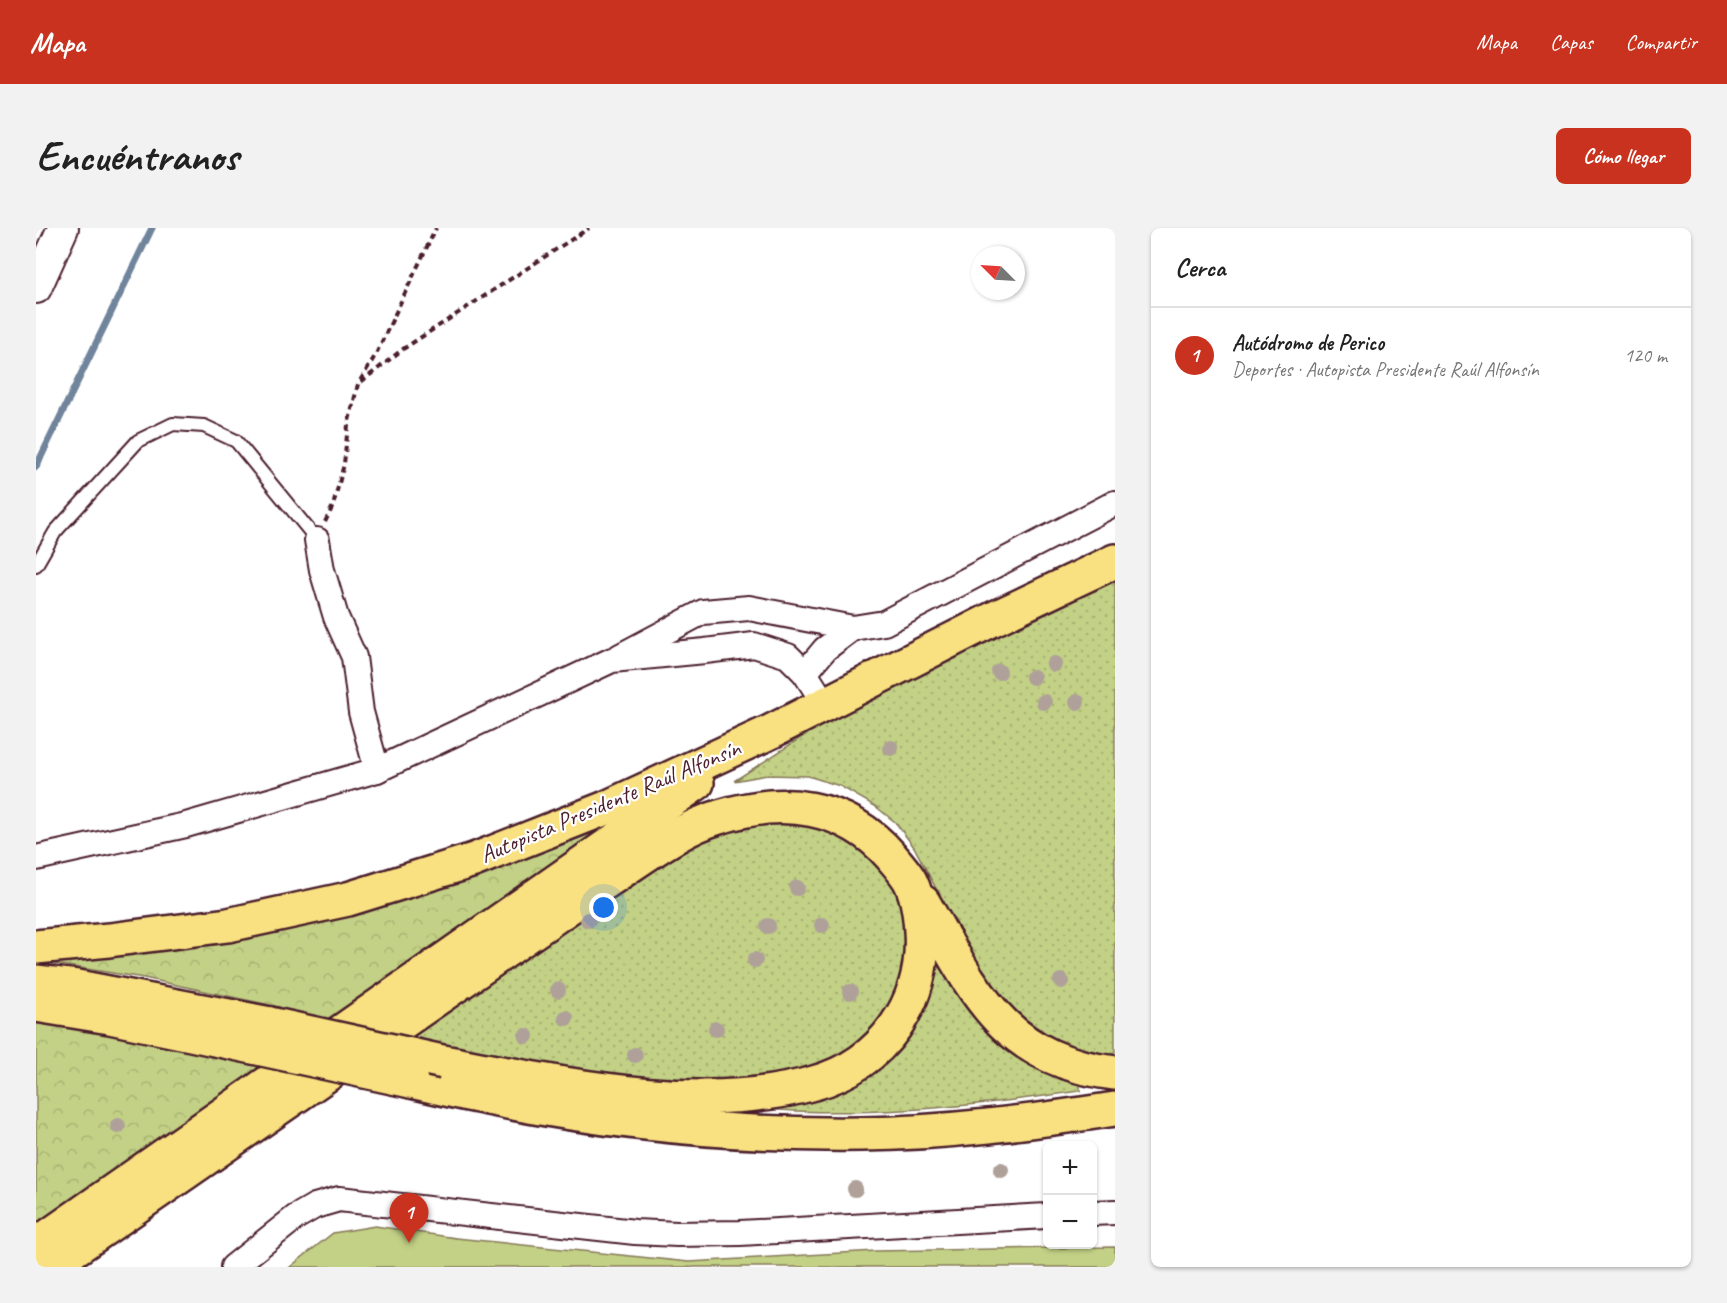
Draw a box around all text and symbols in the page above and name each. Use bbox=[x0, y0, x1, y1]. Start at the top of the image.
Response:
text: Mapa bbox=[30, 25, 85, 60]
text: Mapa bbox=[1476, 29, 1517, 55]
text: Capas bbox=[1550, 29, 1593, 55]
text: Compartir bbox=[1626, 29, 1697, 55]
button: Cómo llegar bbox=[1556, 128, 1691, 184]
text: Encuéntranos bbox=[36, 130, 238, 183]
north arrow bbox=[971, 246, 1025, 300]
text: Cerca bbox=[1175, 251, 1225, 284]
text: Autódromo de Perico bbox=[1232, 329, 1384, 357]
text: 1 bbox=[1190, 343, 1199, 368]
text: 120 m bbox=[1624, 343, 1667, 368]
text: Deportes · Autopista Presidente Raúl Alfonsín bbox=[1232, 357, 1539, 382]
street label: Autopista Presidente Raúl Alfonsín bbox=[475, 732, 746, 870]
your location bbox=[589, 893, 618, 922]
map controls bbox=[1043, 1141, 1097, 1249]
button: + bbox=[1043, 1141, 1097, 1195]
pin: 1 bbox=[390, 1194, 428, 1243]
button: − bbox=[1043, 1195, 1097, 1249]

